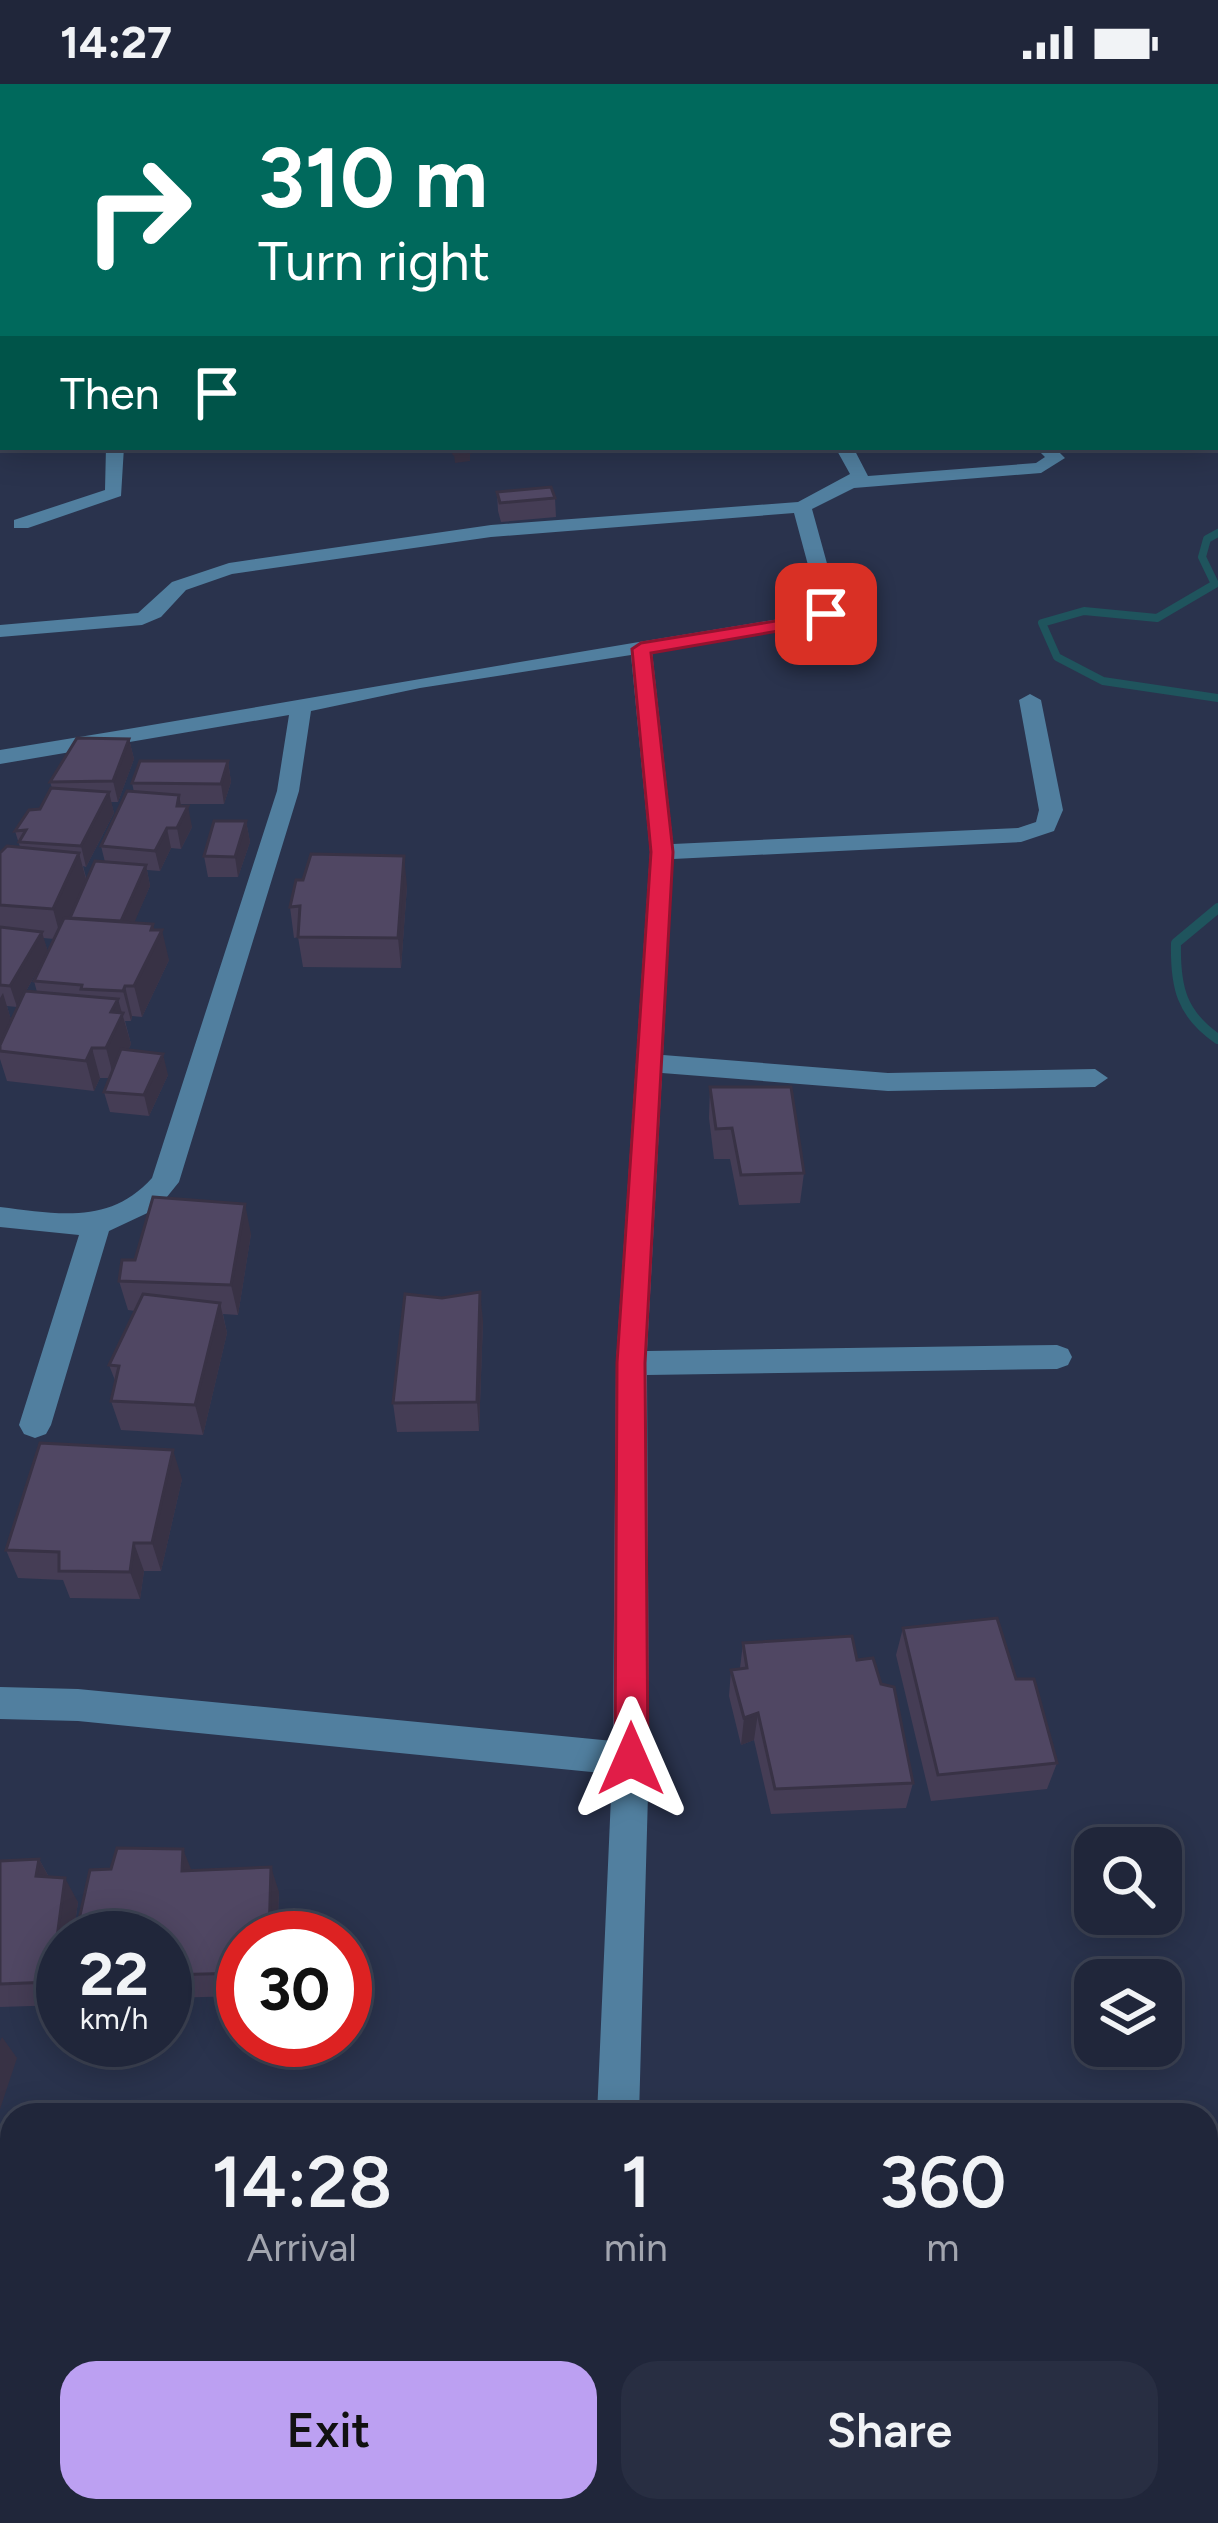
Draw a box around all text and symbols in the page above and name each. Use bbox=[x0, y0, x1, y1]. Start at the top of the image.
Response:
text: 14:27 bbox=[60, 15, 172, 69]
text: 310 m bbox=[258, 127, 488, 228]
icon: right bbox=[60, 132, 216, 288]
text: Turn right bbox=[258, 229, 490, 294]
icon: arrive bbox=[184, 360, 250, 426]
text: Then bbox=[60, 366, 160, 420]
pin bbox=[775, 563, 877, 665]
icon: arrive bbox=[793, 581, 859, 647]
position arrow bbox=[568, 1696, 694, 1822]
map controls bbox=[1074, 1827, 1182, 2067]
button: search bbox=[1074, 1827, 1182, 1935]
speed limit sign: 30 bbox=[216, 1911, 372, 2067]
text: 22 bbox=[79, 1938, 149, 2010]
button: layers bbox=[1074, 1959, 1182, 2067]
text: km/h bbox=[80, 2000, 148, 2037]
text: 14:28 bbox=[211, 2139, 392, 2225]
text: 1 bbox=[621, 2139, 651, 2225]
text: 360 bbox=[879, 2139, 1007, 2225]
text: Arrival bbox=[247, 2224, 357, 2271]
text: min bbox=[604, 2224, 668, 2271]
text: m bbox=[926, 2224, 959, 2271]
button: Exit bbox=[60, 2361, 597, 2499]
button: Share bbox=[621, 2361, 1158, 2499]

